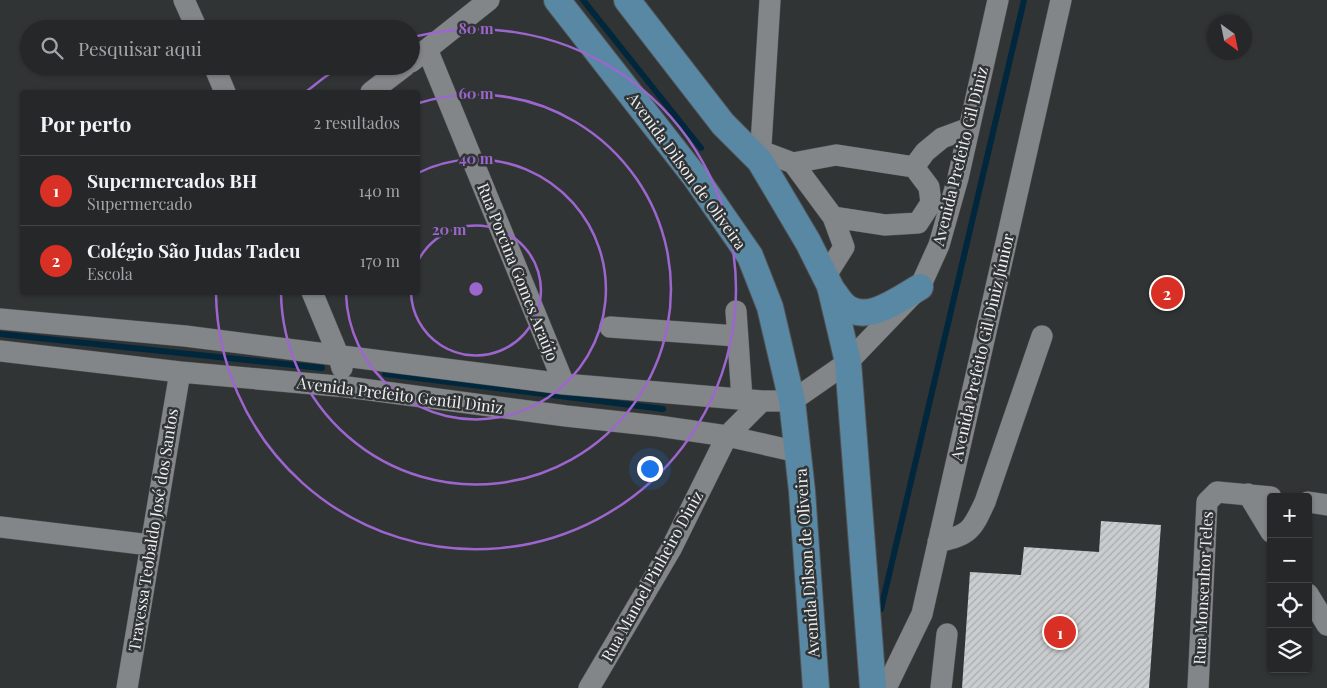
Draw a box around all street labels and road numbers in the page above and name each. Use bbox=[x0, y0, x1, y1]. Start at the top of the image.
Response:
street label: Avenida Prefeito Gil Diniz bbox=[927, 64, 992, 249]
street label: Avenida Dilson de Oliveira bbox=[623, 87, 752, 253]
street label: Rua Porcina Gomes Araújo bbox=[473, 180, 564, 364]
street label: Avenida Prefeito Gil Diniz Júnior bbox=[945, 231, 1018, 464]
street label: Avenida Prefeito Gentil Diniz bbox=[295, 371, 505, 418]
street label: Travessa Teobaldo José dos Santos bbox=[123, 407, 182, 653]
street label: Avenida Dilson de Oliveira bbox=[789, 468, 824, 659]
street label: Rua Manoel Pinheiro Diniz bbox=[596, 487, 707, 665]
street label: Rua Monsenhor Teles bbox=[1188, 511, 1217, 665]

